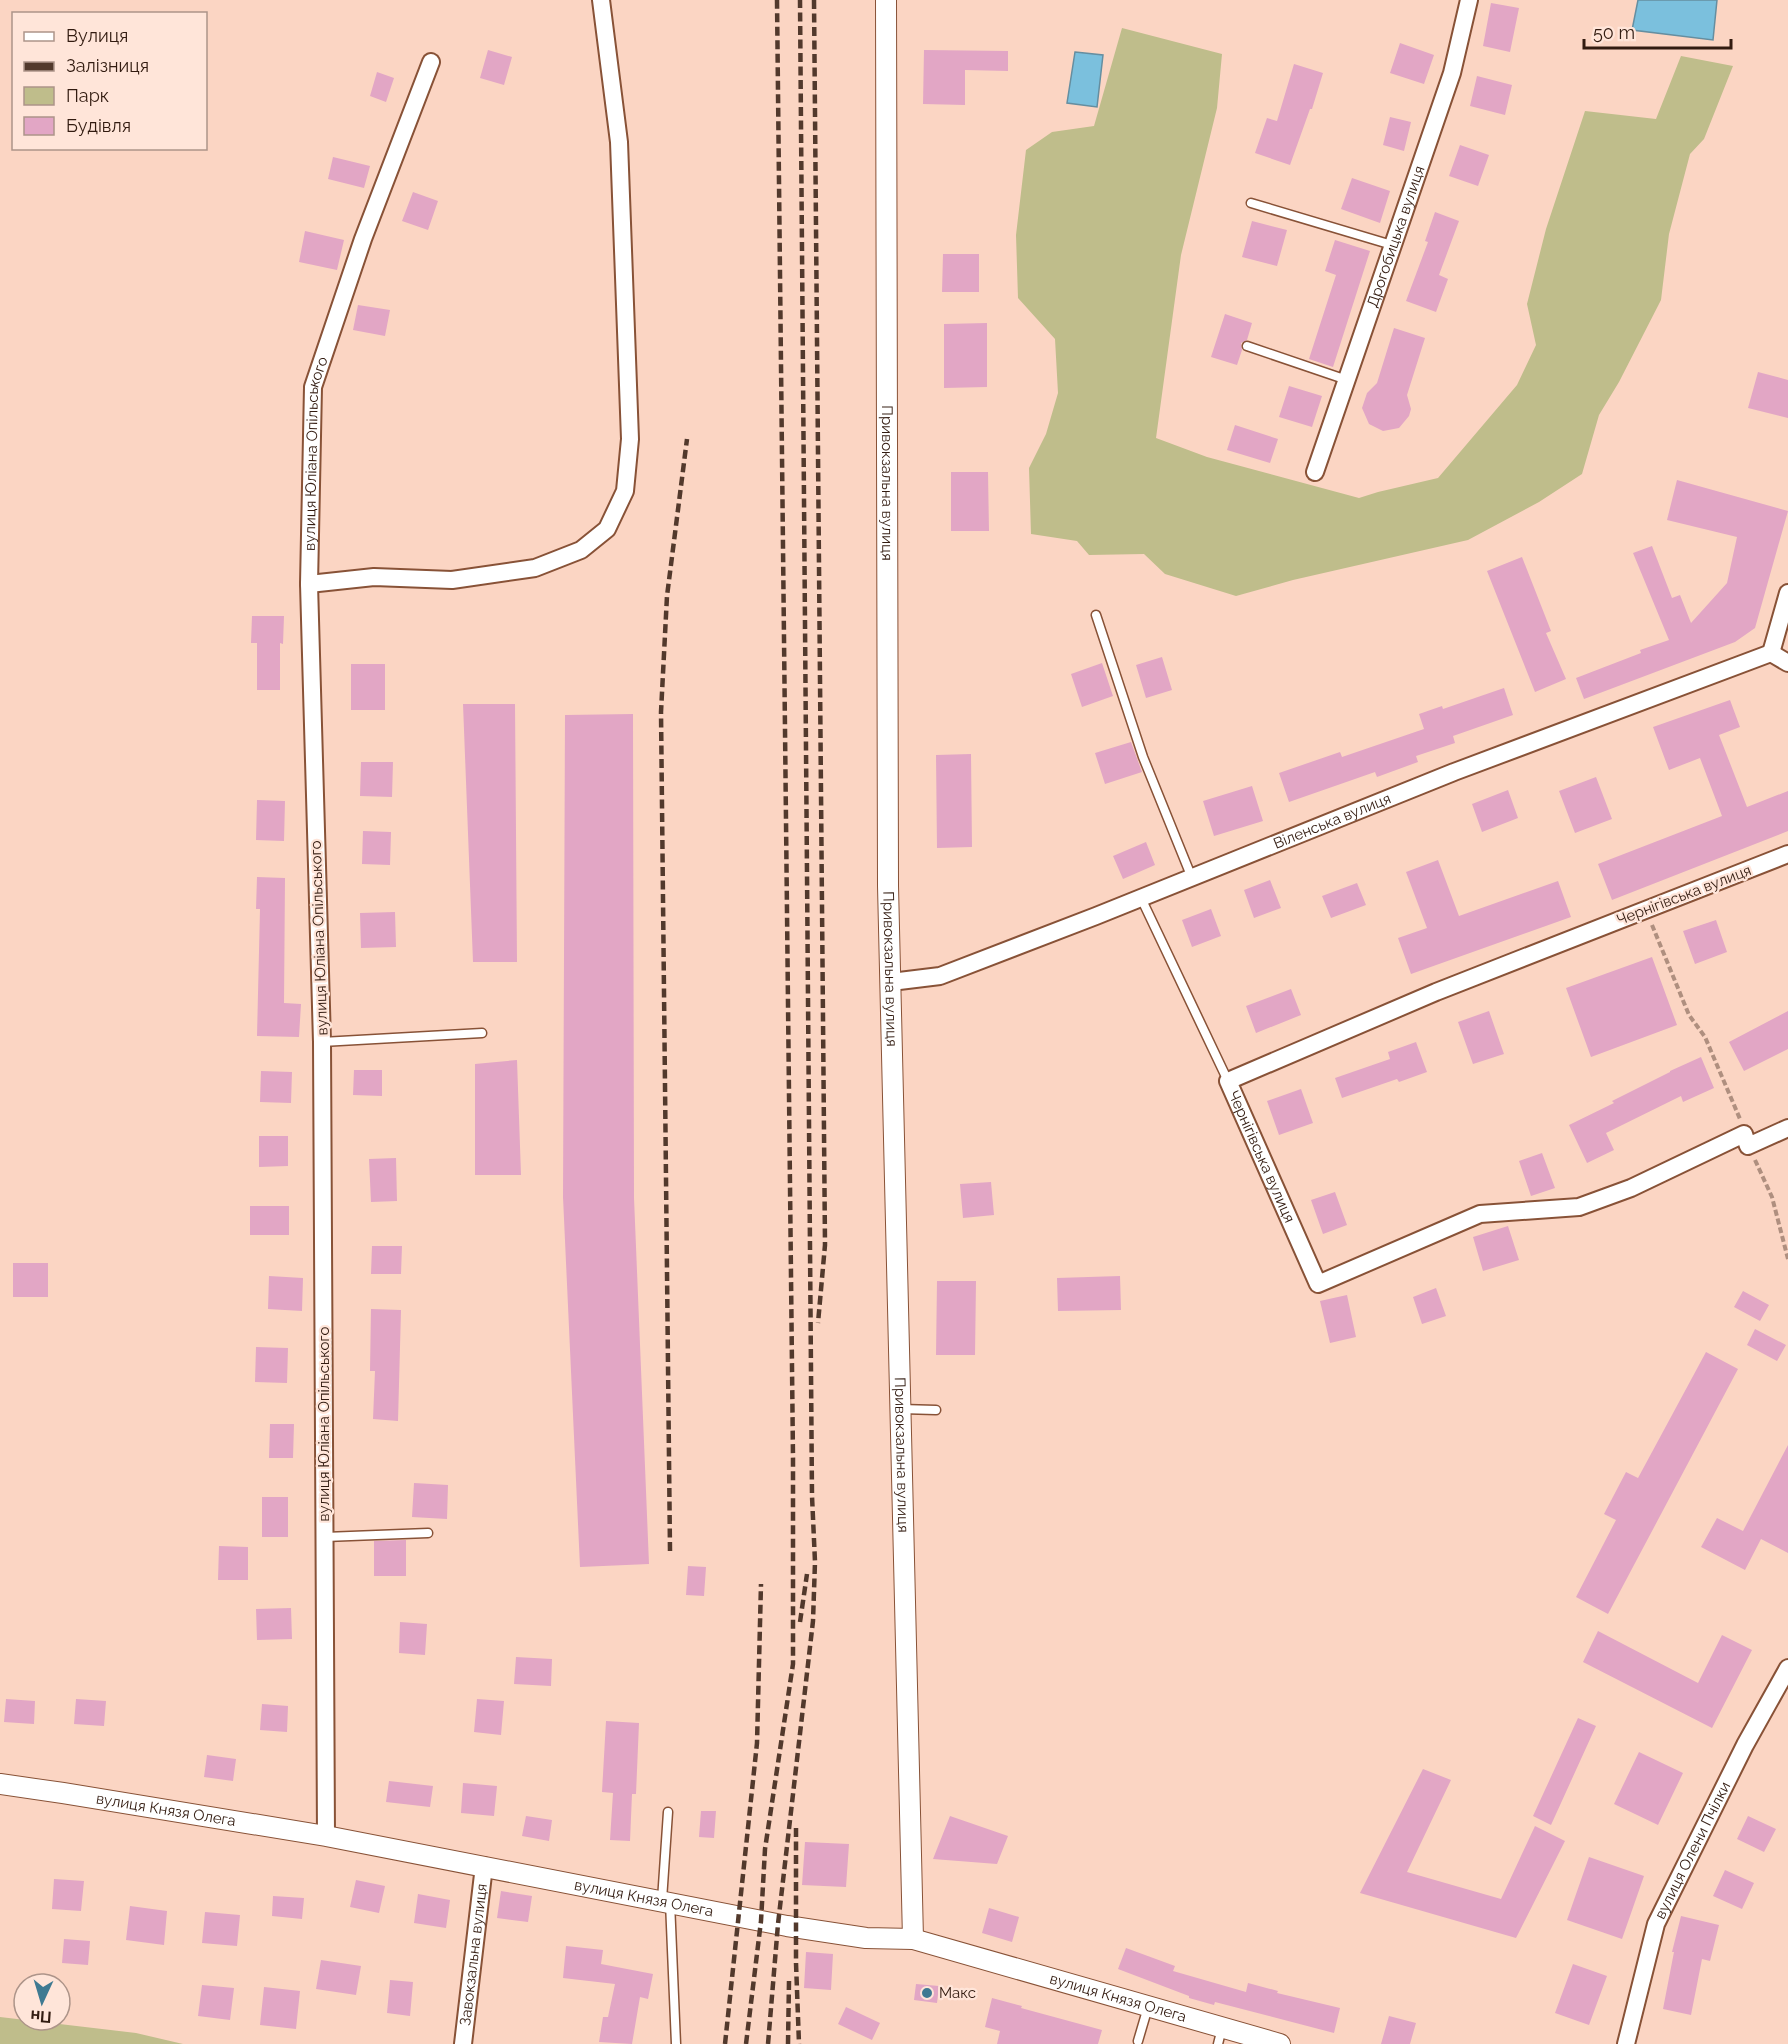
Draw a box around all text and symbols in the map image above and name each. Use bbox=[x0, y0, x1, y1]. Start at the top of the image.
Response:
legend bbox=[12, 12, 207, 150]
scale bar bbox=[1584, 12, 1731, 50]
text: 50 m bbox=[1593, 22, 1635, 43]
text: Вулиця bbox=[66, 25, 128, 46]
text: Залізниця bbox=[66, 55, 149, 76]
text: Парк bbox=[66, 85, 109, 106]
text: Будівля bbox=[66, 115, 131, 136]
street label: Дрогобицька вулиця bbox=[1363, 163, 1428, 310]
street label: вулиця Юліана Опільського bbox=[301, 354, 332, 551]
street label: Привокзальна вулиця bbox=[878, 405, 896, 561]
street label: Віленська вулиця bbox=[1271, 789, 1393, 853]
street label: вулиця Юліана Опільського bbox=[307, 840, 331, 1036]
street label: Чернігівська вулиця bbox=[1614, 861, 1754, 929]
street label: Привокзальна вулиця bbox=[879, 891, 901, 1047]
street label: Чернігівська вулиця bbox=[1224, 1088, 1299, 1225]
street label: вулиця Юліана Опільського bbox=[315, 1326, 333, 1522]
street label: Привокзальна вулиця bbox=[891, 1377, 912, 1533]
street label: вулиця Олени Пчілки bbox=[1651, 1779, 1734, 1922]
street label: вулиця Князя Олега bbox=[95, 1790, 237, 1830]
street label: вулиця Князя Олега bbox=[573, 1876, 715, 1920]
street label: Завокзальна вулиця bbox=[456, 1883, 491, 2027]
street label: вулиця Князя Олега bbox=[1048, 1970, 1188, 2026]
north arrow bbox=[12, 1972, 72, 2032]
place label: Макс bbox=[939, 1984, 976, 2002]
marker: Макс bbox=[920, 1986, 934, 2000]
text: Пн bbox=[30, 2006, 52, 2027]

